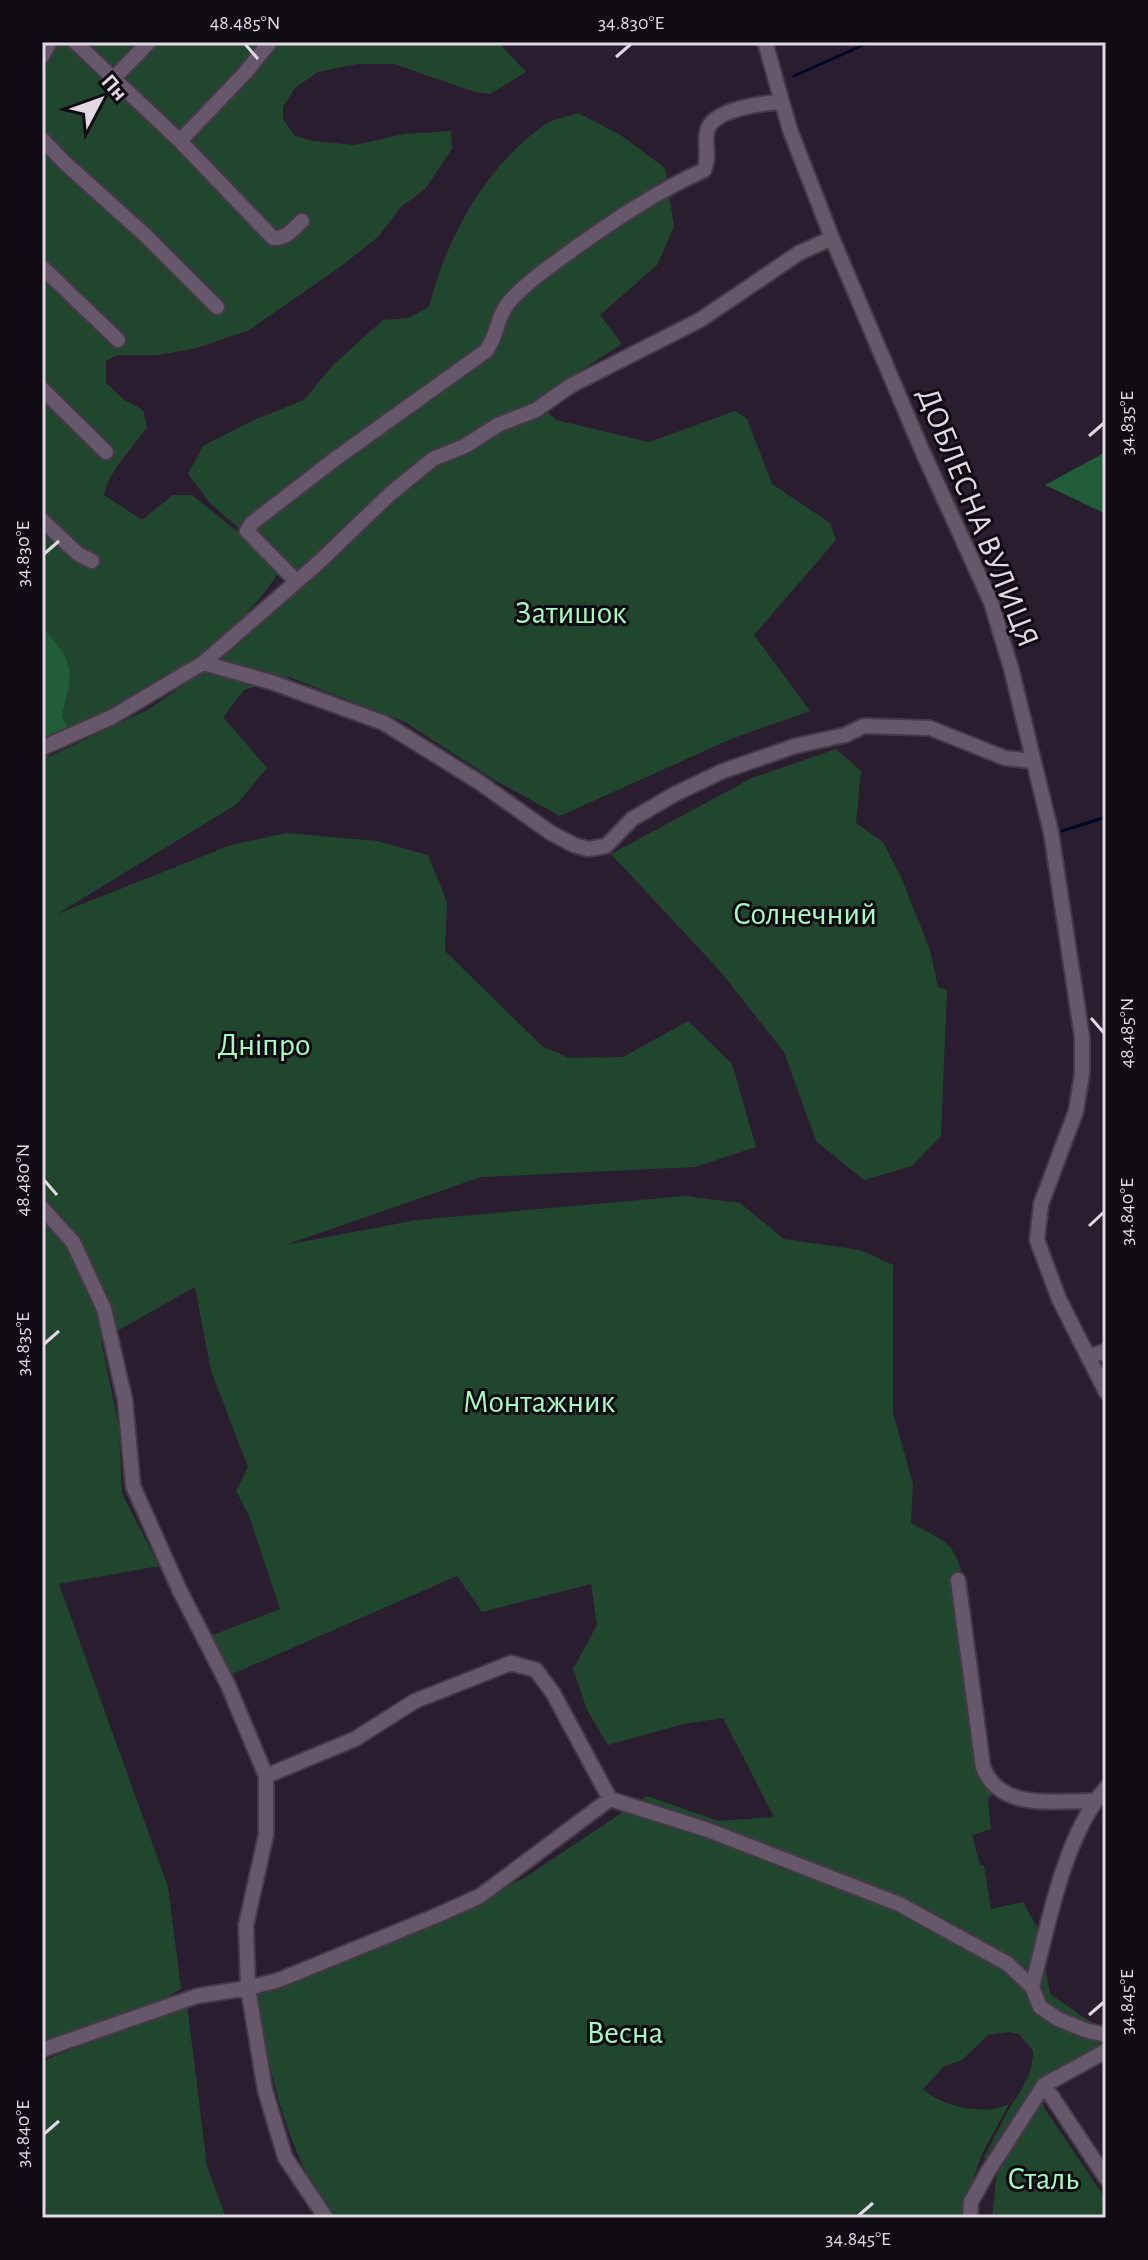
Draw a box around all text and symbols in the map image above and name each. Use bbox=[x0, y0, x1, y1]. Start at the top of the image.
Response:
text: 48.485°N bbox=[210, 13, 280, 33]
text: 34.830°E bbox=[598, 13, 664, 33]
north arrow bbox=[60, 60, 140, 140]
text: Пн bbox=[97, 70, 131, 105]
street label: ДОБЛЕСНА ВУЛИЦЯ bbox=[911, 383, 1045, 652]
text: 34.835°E bbox=[1117, 391, 1137, 455]
text: 34.830°E bbox=[13, 521, 33, 587]
park label: Затишок bbox=[515, 597, 627, 629]
park label: Солнечний bbox=[733, 898, 877, 930]
text: 48.485°N bbox=[1117, 998, 1137, 1068]
park label: Дніпро bbox=[217, 1029, 311, 1061]
text: 48.480°N bbox=[13, 1144, 33, 1216]
text: 34.840°E bbox=[1117, 1178, 1137, 1246]
text: 34.835°E bbox=[13, 1312, 33, 1376]
park label: Монтажник bbox=[463, 1386, 616, 1418]
text: 34.845°E bbox=[1117, 1969, 1137, 2035]
park label: Весна bbox=[587, 2017, 663, 2049]
text: 34.840°E bbox=[13, 2100, 33, 2168]
park label: Сталь bbox=[1007, 2163, 1079, 2195]
text: 34.845°E bbox=[825, 2229, 891, 2249]

